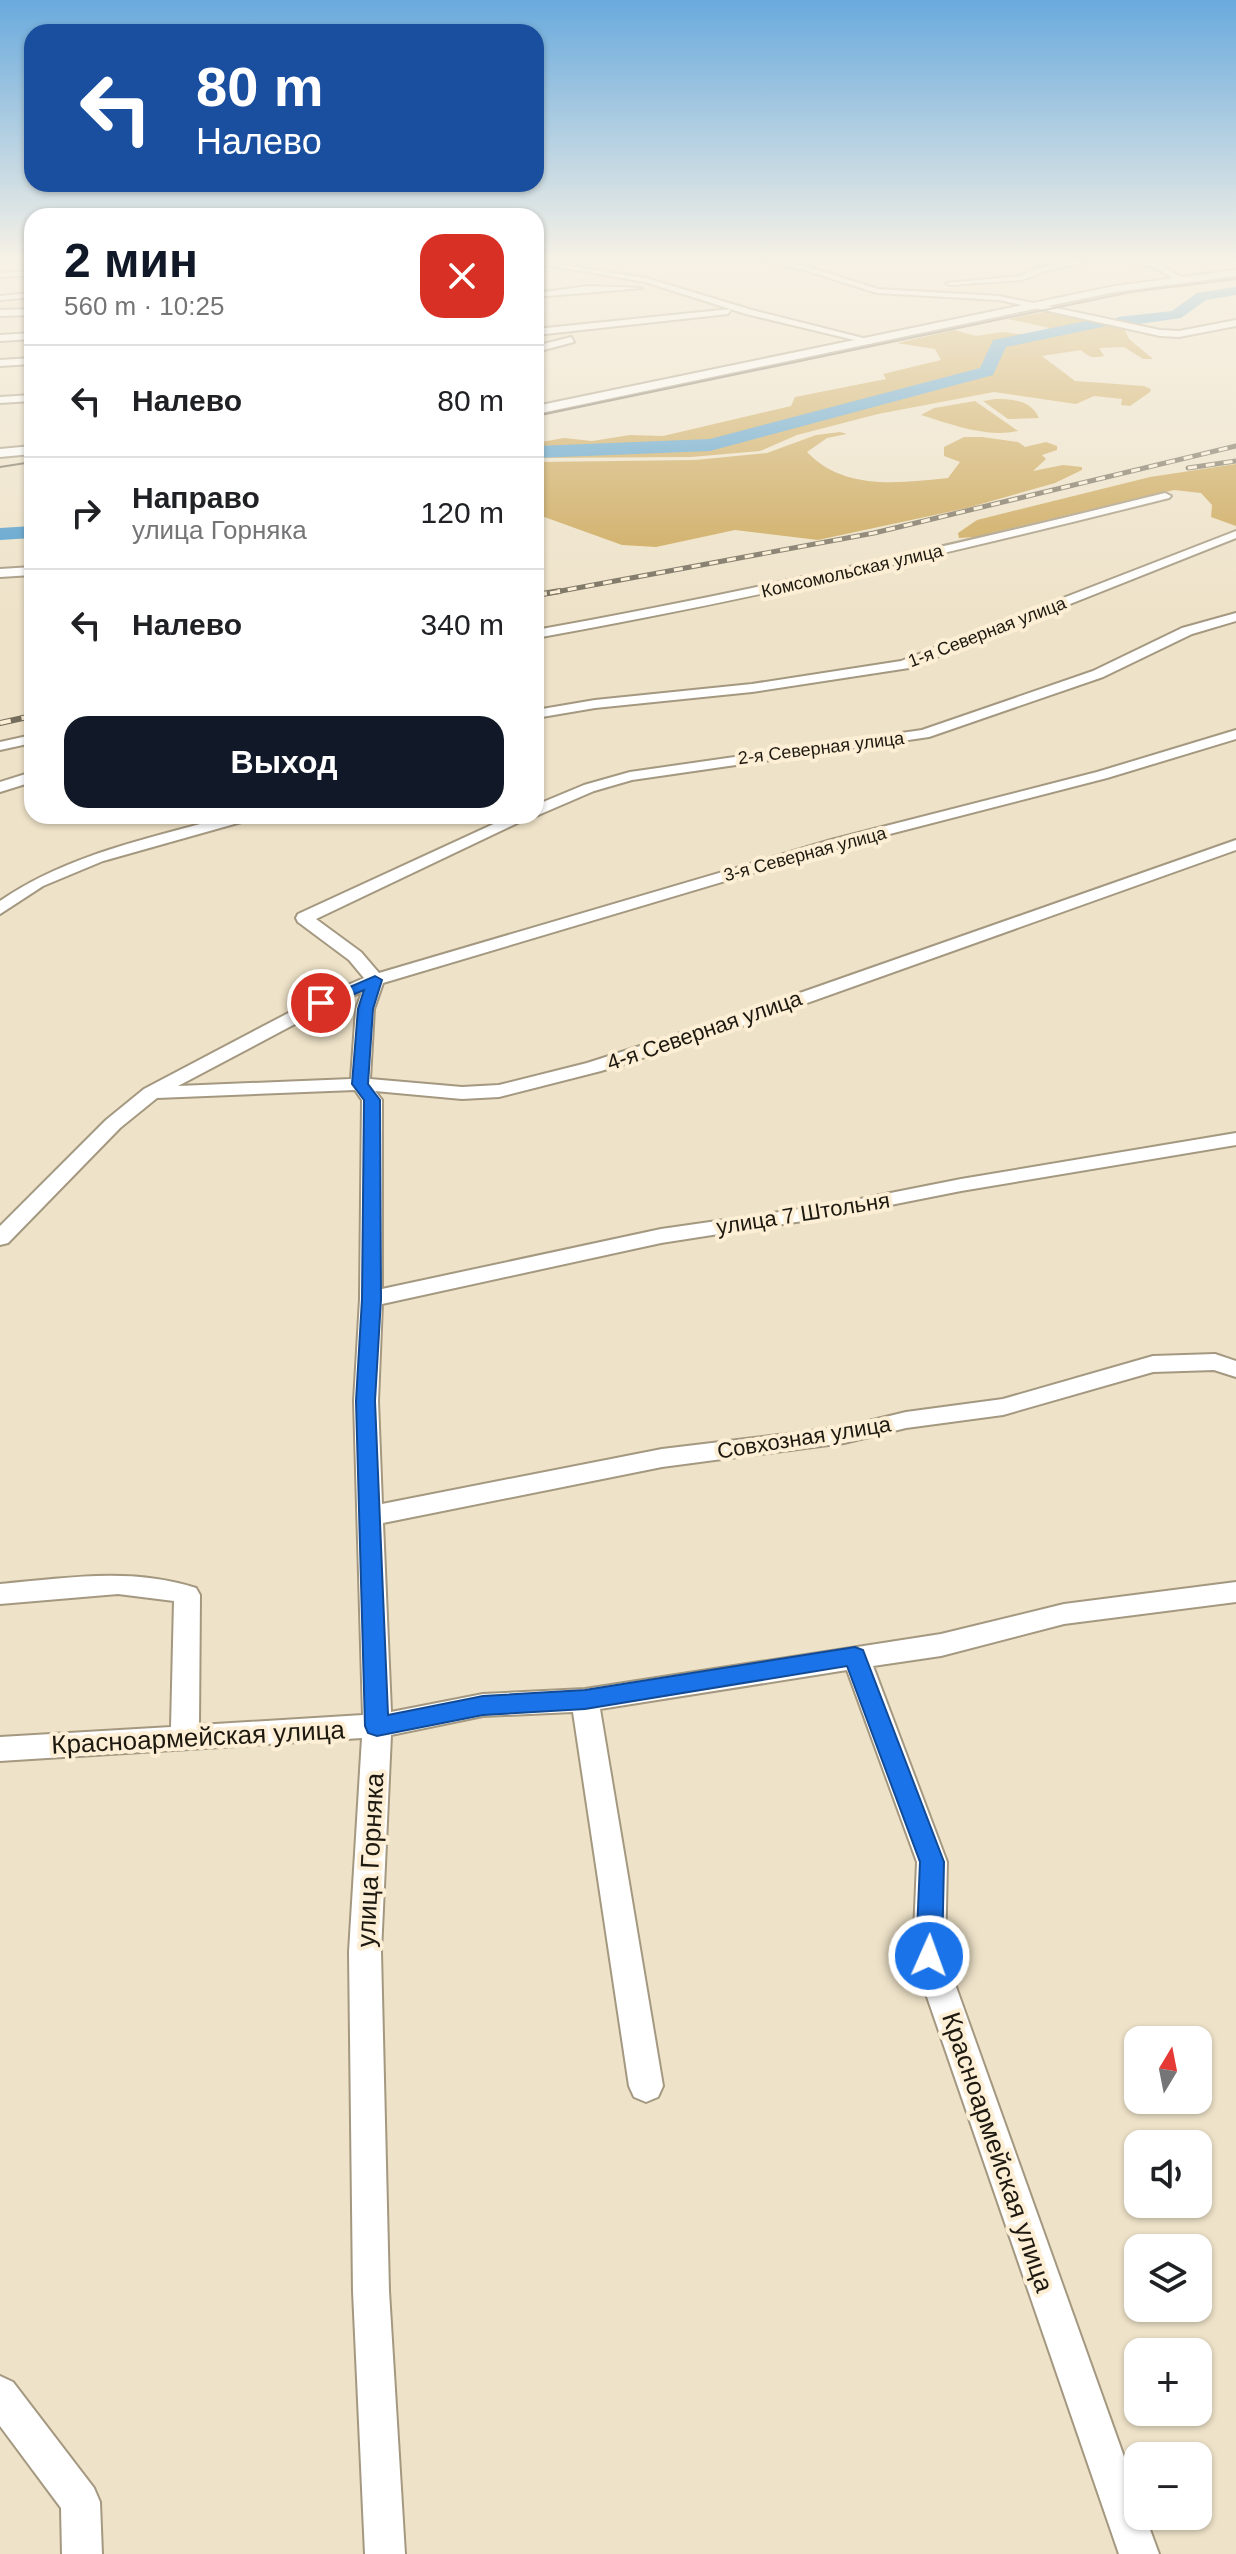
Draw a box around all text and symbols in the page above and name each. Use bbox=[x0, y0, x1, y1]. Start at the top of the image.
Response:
text: 80 m bbox=[196, 55, 324, 118]
icon: left bbox=[64, 56, 168, 160]
text: Налево bbox=[196, 121, 322, 162]
text: 2 мин bbox=[64, 234, 198, 287]
button: close bbox=[420, 234, 504, 318]
text: 560 m · 10:25 bbox=[64, 291, 224, 321]
icon: left bbox=[64, 379, 108, 423]
text: Налево bbox=[132, 384, 242, 417]
text: 80 m bbox=[437, 384, 504, 417]
text: Направо bbox=[132, 481, 260, 514]
icon: right bbox=[64, 491, 108, 535]
text: 120 m bbox=[421, 496, 504, 529]
text: улица Горняка bbox=[132, 515, 307, 545]
street label: Комсомольская улица bbox=[759, 540, 946, 602]
street label: 1-я Северная улица bbox=[905, 592, 1070, 671]
icon: left bbox=[64, 603, 108, 647]
text: Налево bbox=[132, 608, 242, 641]
text: 340 m bbox=[421, 608, 504, 641]
button: Выход bbox=[64, 716, 504, 808]
street label: 2-я Северная улица bbox=[737, 728, 906, 768]
street label: 3-я Северная улица bbox=[722, 822, 889, 885]
pin bbox=[287, 969, 355, 1037]
icon: arrive bbox=[299, 981, 343, 1025]
street label: 4-я Северная улица bbox=[603, 985, 806, 1076]
street label: улица 7 Штольня bbox=[715, 1187, 891, 1240]
street label: Совхозная улица bbox=[715, 1411, 893, 1464]
street label: Красноармейская улица bbox=[50, 1714, 346, 1760]
street label: улица Горняка bbox=[350, 1771, 390, 1948]
position arrow bbox=[887, 1914, 971, 1998]
street label: Красноармейская улица bbox=[936, 2008, 1060, 2296]
north arrow bbox=[1124, 2026, 1212, 2114]
map controls bbox=[1124, 2026, 1212, 2530]
button: sound bbox=[1124, 2130, 1212, 2218]
button: layers bbox=[1124, 2234, 1212, 2322]
button: + bbox=[1124, 2338, 1212, 2426]
button: − bbox=[1124, 2442, 1212, 2530]

